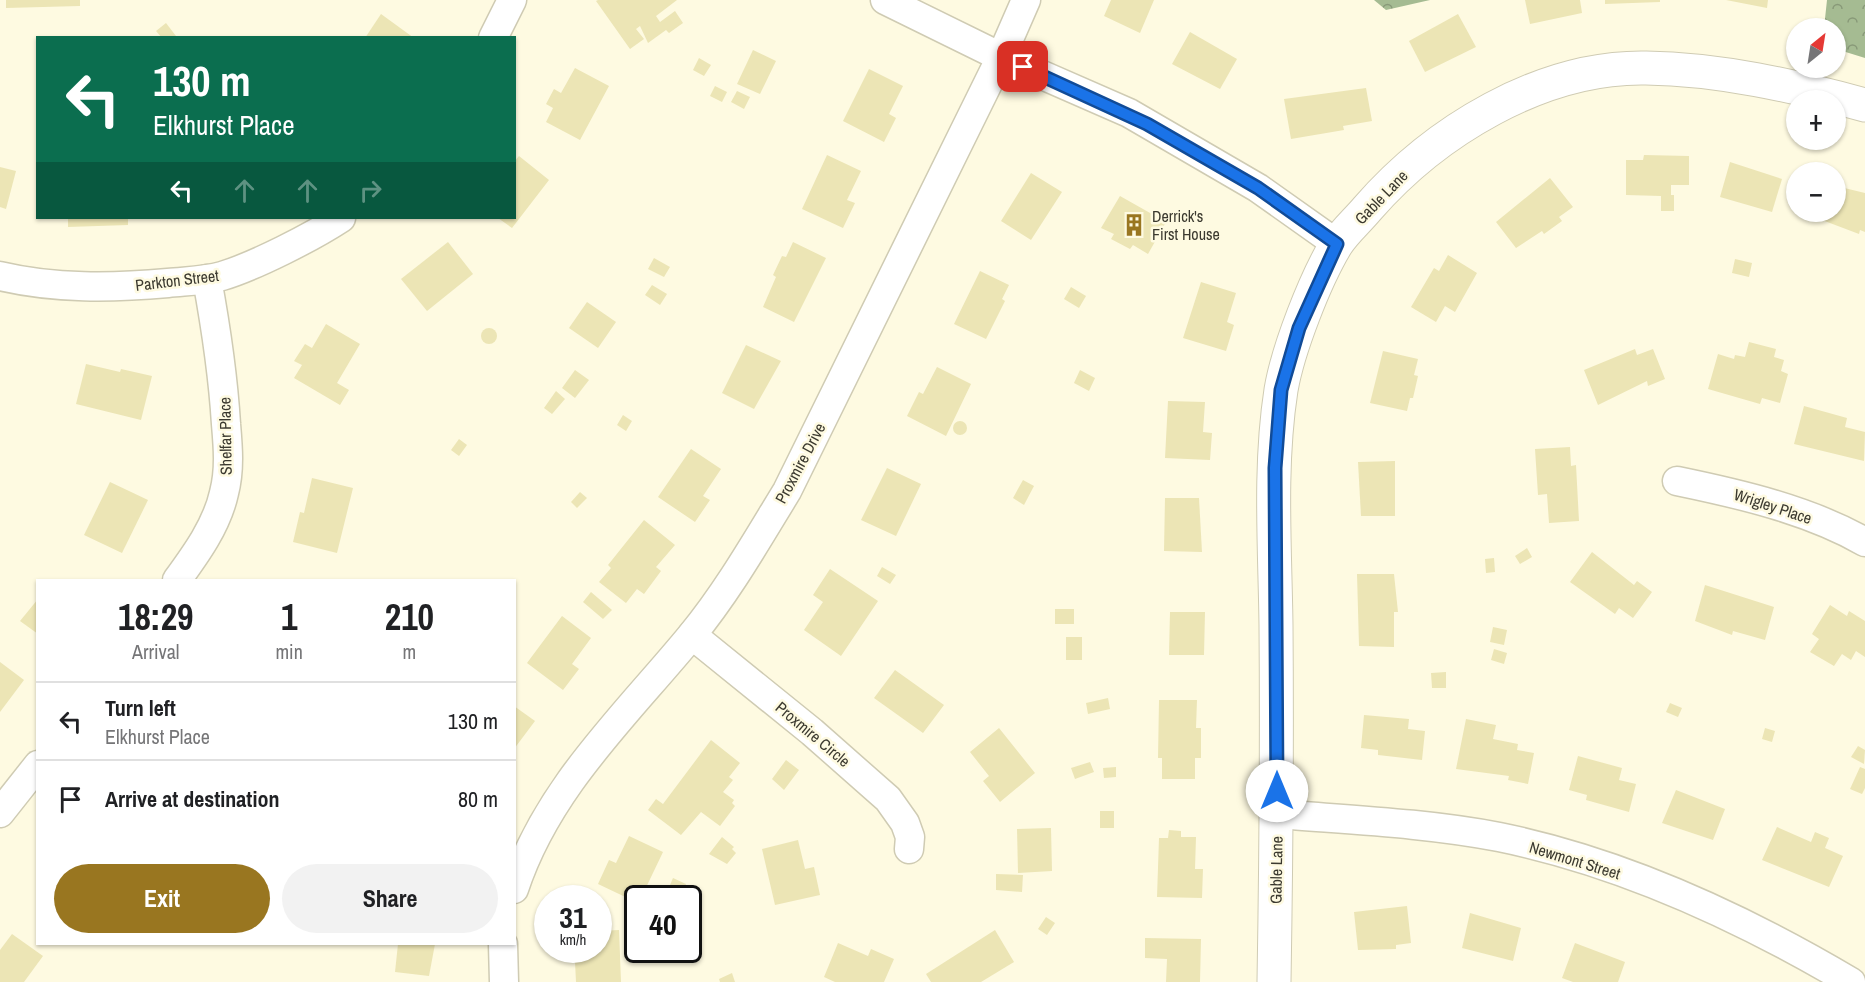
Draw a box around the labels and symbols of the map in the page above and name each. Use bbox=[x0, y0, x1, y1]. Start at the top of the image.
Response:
north arrow bbox=[1786, 18, 1846, 78]
pin bbox=[997, 41, 1048, 92]
street label: Gable Lane bbox=[1350, 165, 1412, 229]
place label: Derrick's First House bbox=[1152, 205, 1220, 245]
building icon: Derrick's First House bbox=[1121, 212, 1147, 238]
street label: Parkton Street bbox=[134, 264, 220, 296]
street label: Shelfar Place bbox=[213, 397, 237, 475]
street label: Proxmire Drive bbox=[770, 419, 830, 507]
street label: Wrigley Place bbox=[1731, 483, 1815, 529]
street label: Proxmire Circle bbox=[771, 696, 855, 772]
position arrow bbox=[1245, 759, 1309, 823]
street label: Gable Lane bbox=[1264, 836, 1288, 904]
street label: Newmont Street bbox=[1527, 836, 1624, 884]
speed limit sign: 40 bbox=[624, 885, 702, 963]

